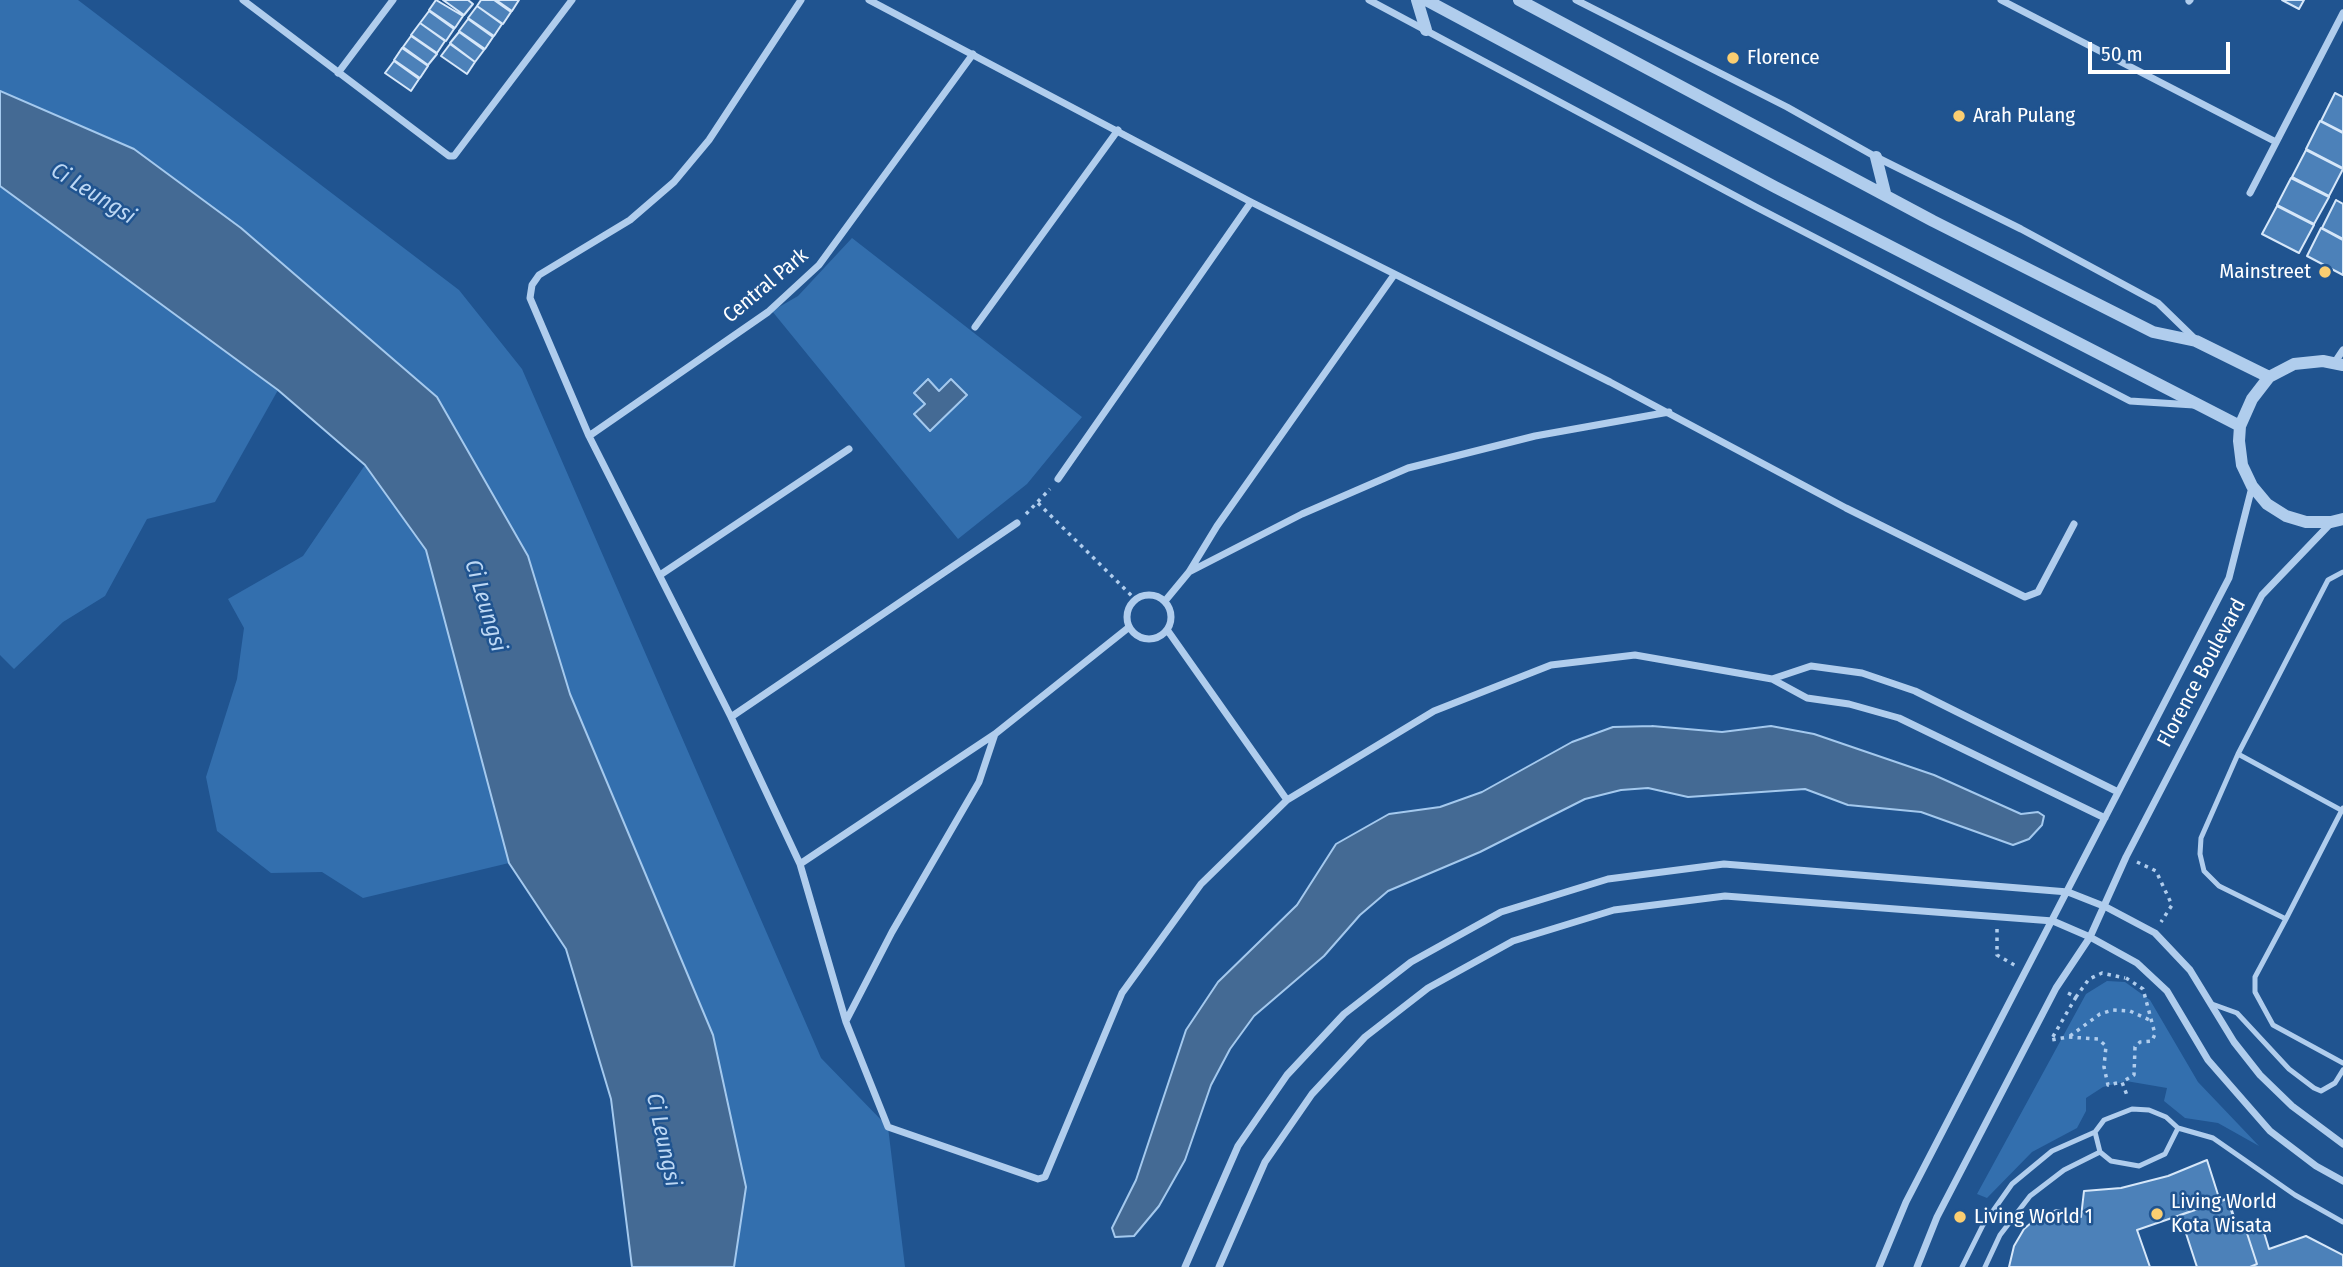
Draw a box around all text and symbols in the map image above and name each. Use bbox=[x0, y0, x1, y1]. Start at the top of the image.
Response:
scale bar bbox=[2091, 28, 2233, 72]
text: 50 m bbox=[2101, 41, 2143, 67]
place label: Florence bbox=[1747, 45, 1820, 71]
marker: Florence bbox=[1725, 50, 1741, 66]
place label: Arah Pulang bbox=[1973, 103, 2075, 129]
marker: Arah Pulang bbox=[1951, 108, 1967, 124]
water label: Ci Leungsi bbox=[46, 157, 140, 231]
street label: Central Park bbox=[718, 243, 814, 329]
place label: Mainstreet bbox=[2219, 259, 2311, 285]
marker: Mainstreet bbox=[2317, 264, 2333, 280]
water label: Ci Leungsi bbox=[458, 557, 512, 655]
street label: Florence Boulevard bbox=[2152, 595, 2252, 751]
water label: Ci Leungsi bbox=[640, 1091, 686, 1189]
place label: Living World Kota Wisata bbox=[2171, 1189, 2277, 1239]
place label: Living World 1 bbox=[1974, 1204, 2093, 1230]
marker: Living World Kota Wisata bbox=[2149, 1206, 2165, 1222]
marker: Living World 1 bbox=[1952, 1209, 1968, 1225]

